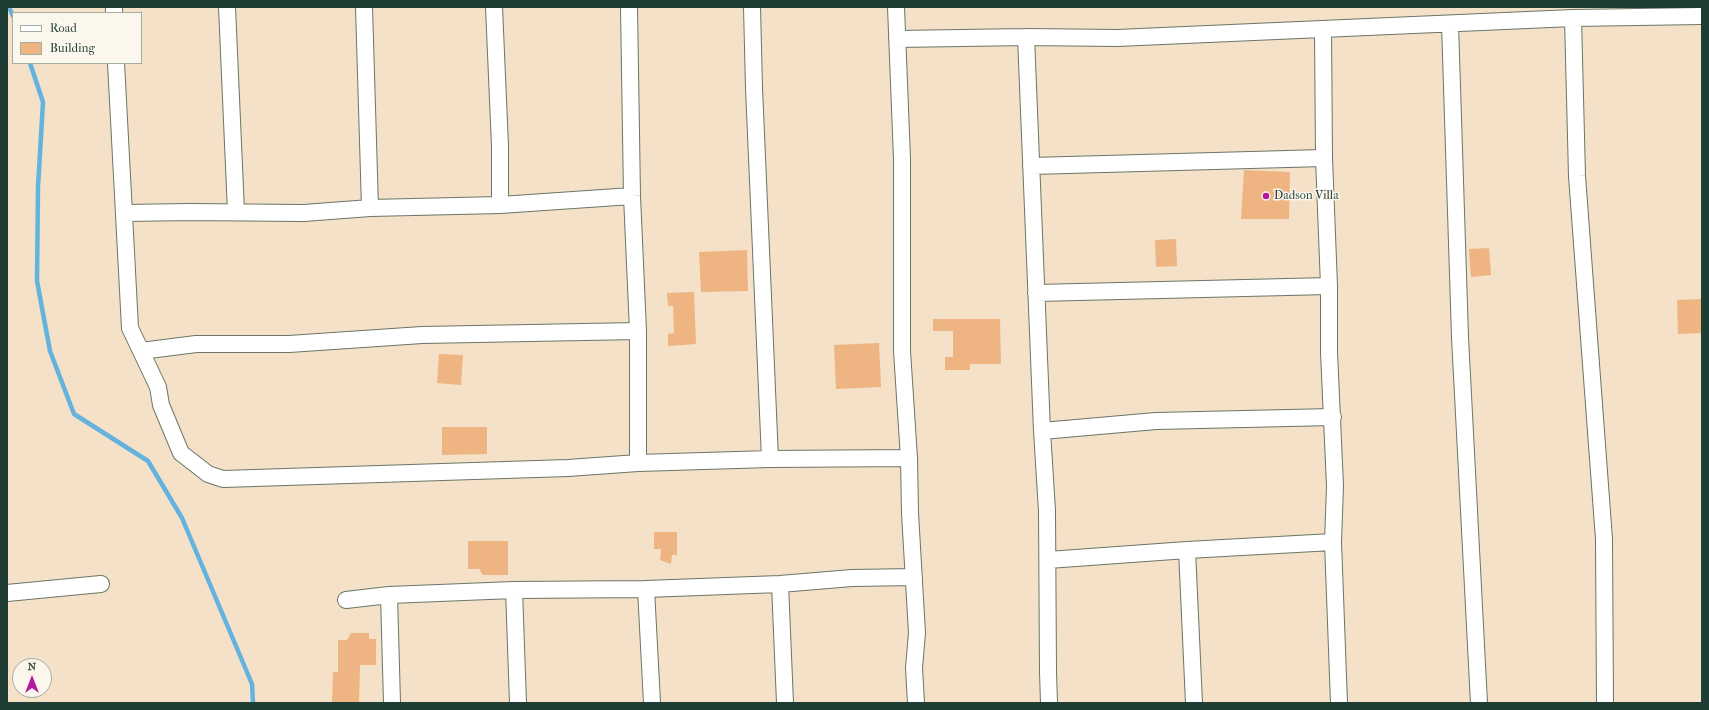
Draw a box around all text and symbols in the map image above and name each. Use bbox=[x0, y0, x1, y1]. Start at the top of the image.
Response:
legend bbox=[12, 12, 142, 64]
text: Road bbox=[50, 21, 77, 35]
text: Building bbox=[50, 41, 95, 55]
place label: Dadson Villa bbox=[1274, 189, 1339, 203]
marker: Dadson Villa bbox=[1261, 191, 1271, 201]
north arrow bbox=[12, 658, 52, 698]
text: N bbox=[28, 660, 36, 673]

